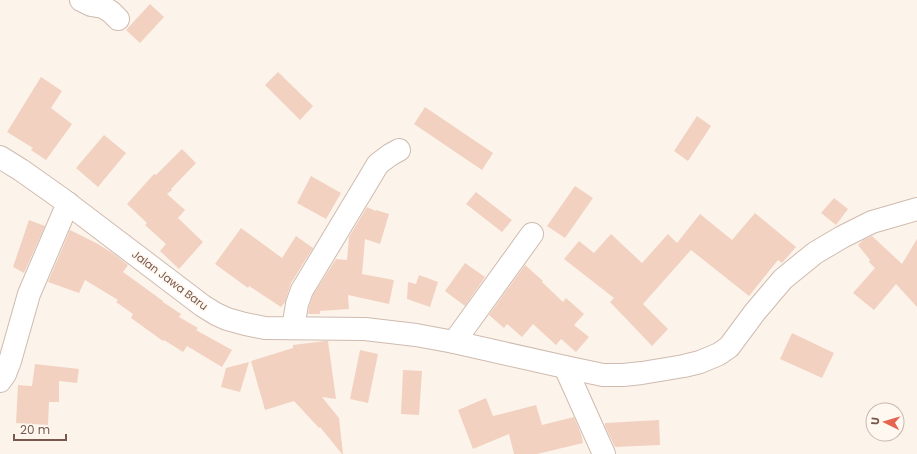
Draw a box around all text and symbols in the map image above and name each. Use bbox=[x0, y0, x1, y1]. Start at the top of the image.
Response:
street label: Jalan Jawa Baru bbox=[129, 246, 211, 314]
north arrow bbox=[865, 402, 905, 442]
scale bar bbox=[14, 416, 66, 442]
text: U bbox=[867, 416, 883, 426]
text: 20 m bbox=[20, 421, 50, 438]

